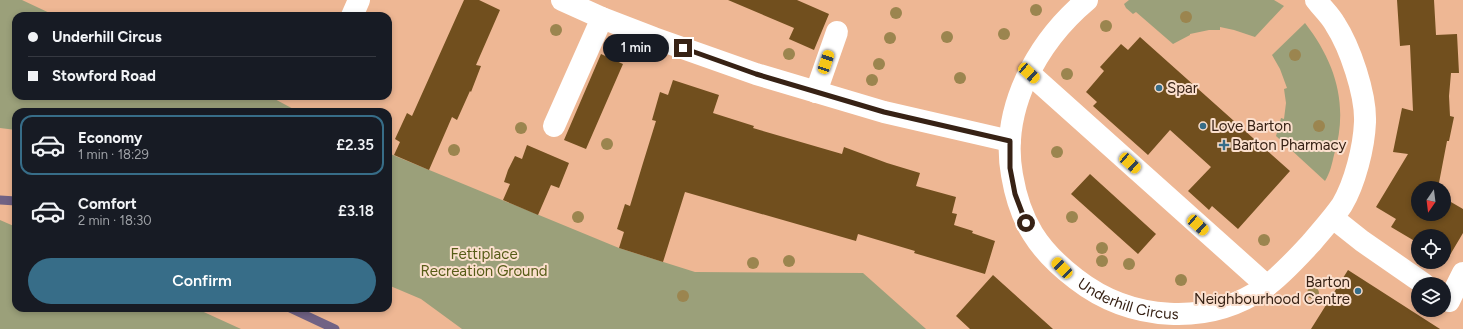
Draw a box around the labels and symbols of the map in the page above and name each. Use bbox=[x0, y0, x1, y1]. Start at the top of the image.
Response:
callout: 1 min bbox=[603, 34, 669, 62]
route end bbox=[674, 39, 692, 57]
car bbox=[816, 49, 836, 75]
car bbox=[1016, 61, 1042, 85]
place label: Spar bbox=[1167, 79, 1198, 97]
marker: Spar bbox=[1154, 83, 1164, 93]
place label: Love Barton bbox=[1211, 117, 1291, 135]
marker: Love Barton bbox=[1198, 121, 1208, 131]
place label: Barton Pharmacy bbox=[1232, 136, 1346, 154]
marker: Barton Pharmacy bbox=[1219, 140, 1229, 150]
car bbox=[1117, 151, 1143, 175]
north arrow bbox=[1411, 181, 1451, 221]
car bbox=[1185, 213, 1211, 237]
route start bbox=[1017, 214, 1035, 232]
park label: Fettiplace Recreation Ground bbox=[420, 245, 548, 280]
car bbox=[1049, 255, 1075, 281]
place label: Barton Neighbourhood Centre bbox=[1194, 273, 1350, 308]
street label: Underhill Circus bbox=[1074, 274, 1179, 323]
marker: Barton Neighbourhood Centre bbox=[1353, 286, 1363, 296]

